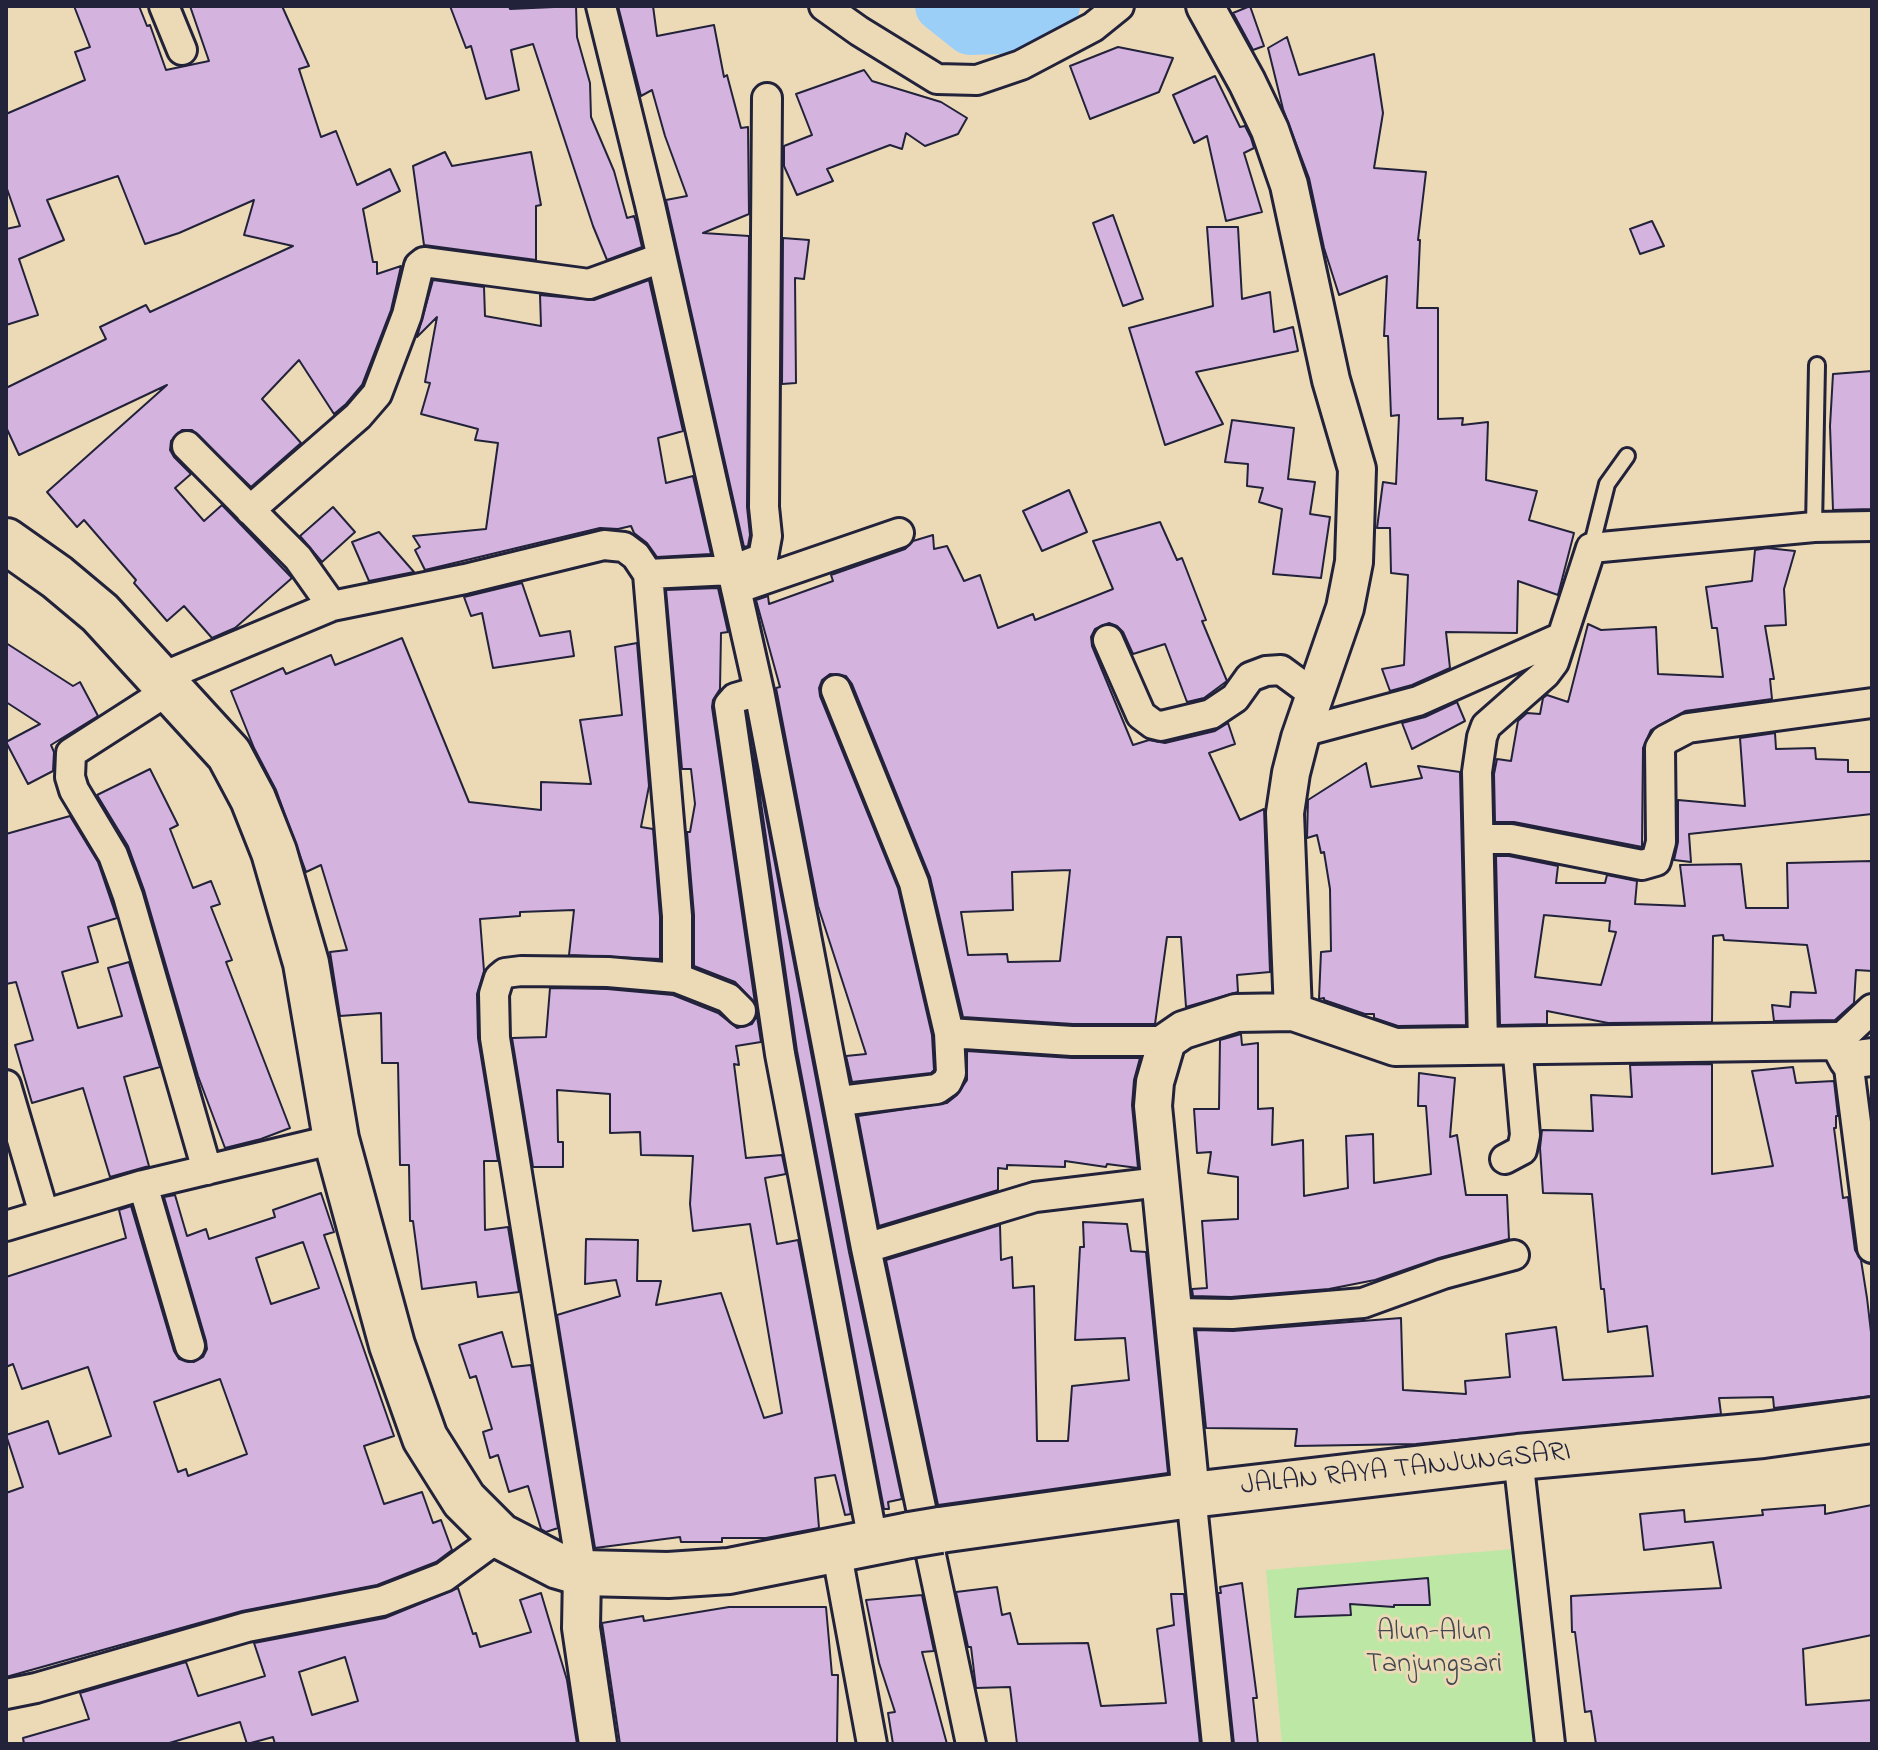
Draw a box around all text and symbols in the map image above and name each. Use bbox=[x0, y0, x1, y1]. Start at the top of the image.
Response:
street label: JALAN RAYA TANJUNGSARI bbox=[1239, 1437, 1573, 1505]
park label: Alun-Alun Tanjungsari bbox=[1366, 1617, 1502, 1683]

